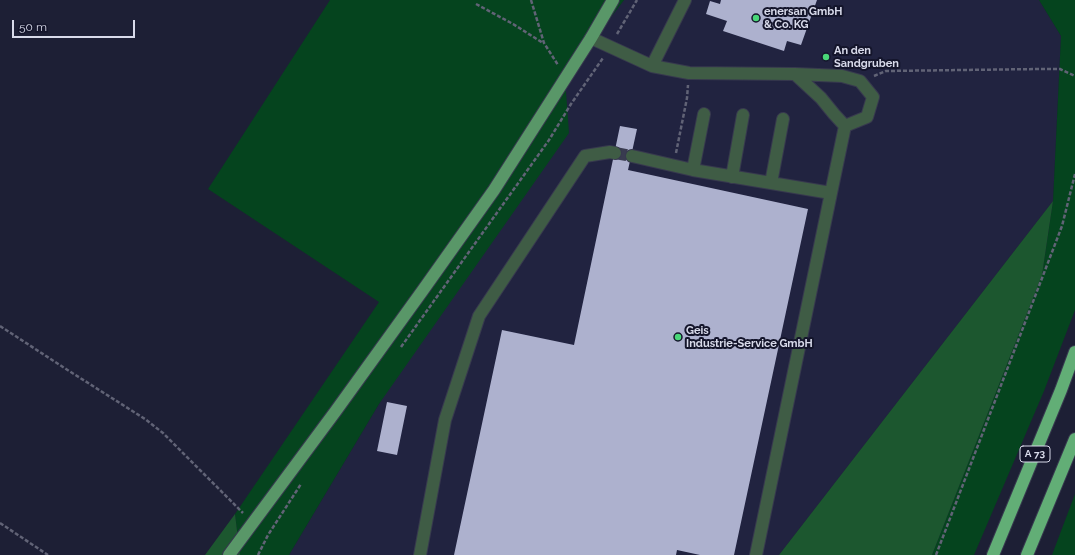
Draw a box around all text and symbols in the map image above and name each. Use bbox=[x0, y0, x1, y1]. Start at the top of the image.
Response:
place label: enersan GmbH & Co. KG bbox=[764, 5, 842, 31]
scale bar bbox=[14, 12, 137, 38]
marker: enersan GmbH & Co. KG bbox=[751, 13, 761, 23]
text: 50 m bbox=[19, 20, 47, 34]
place label: An den Sandgruben bbox=[834, 44, 899, 70]
marker: An den Sandgruben bbox=[821, 52, 831, 62]
place label: Geis Industrie-Service GmbH bbox=[686, 324, 813, 350]
marker: Geis Industrie-Service GmbH bbox=[673, 332, 683, 342]
road number: A 73 bbox=[1020, 446, 1050, 462]

